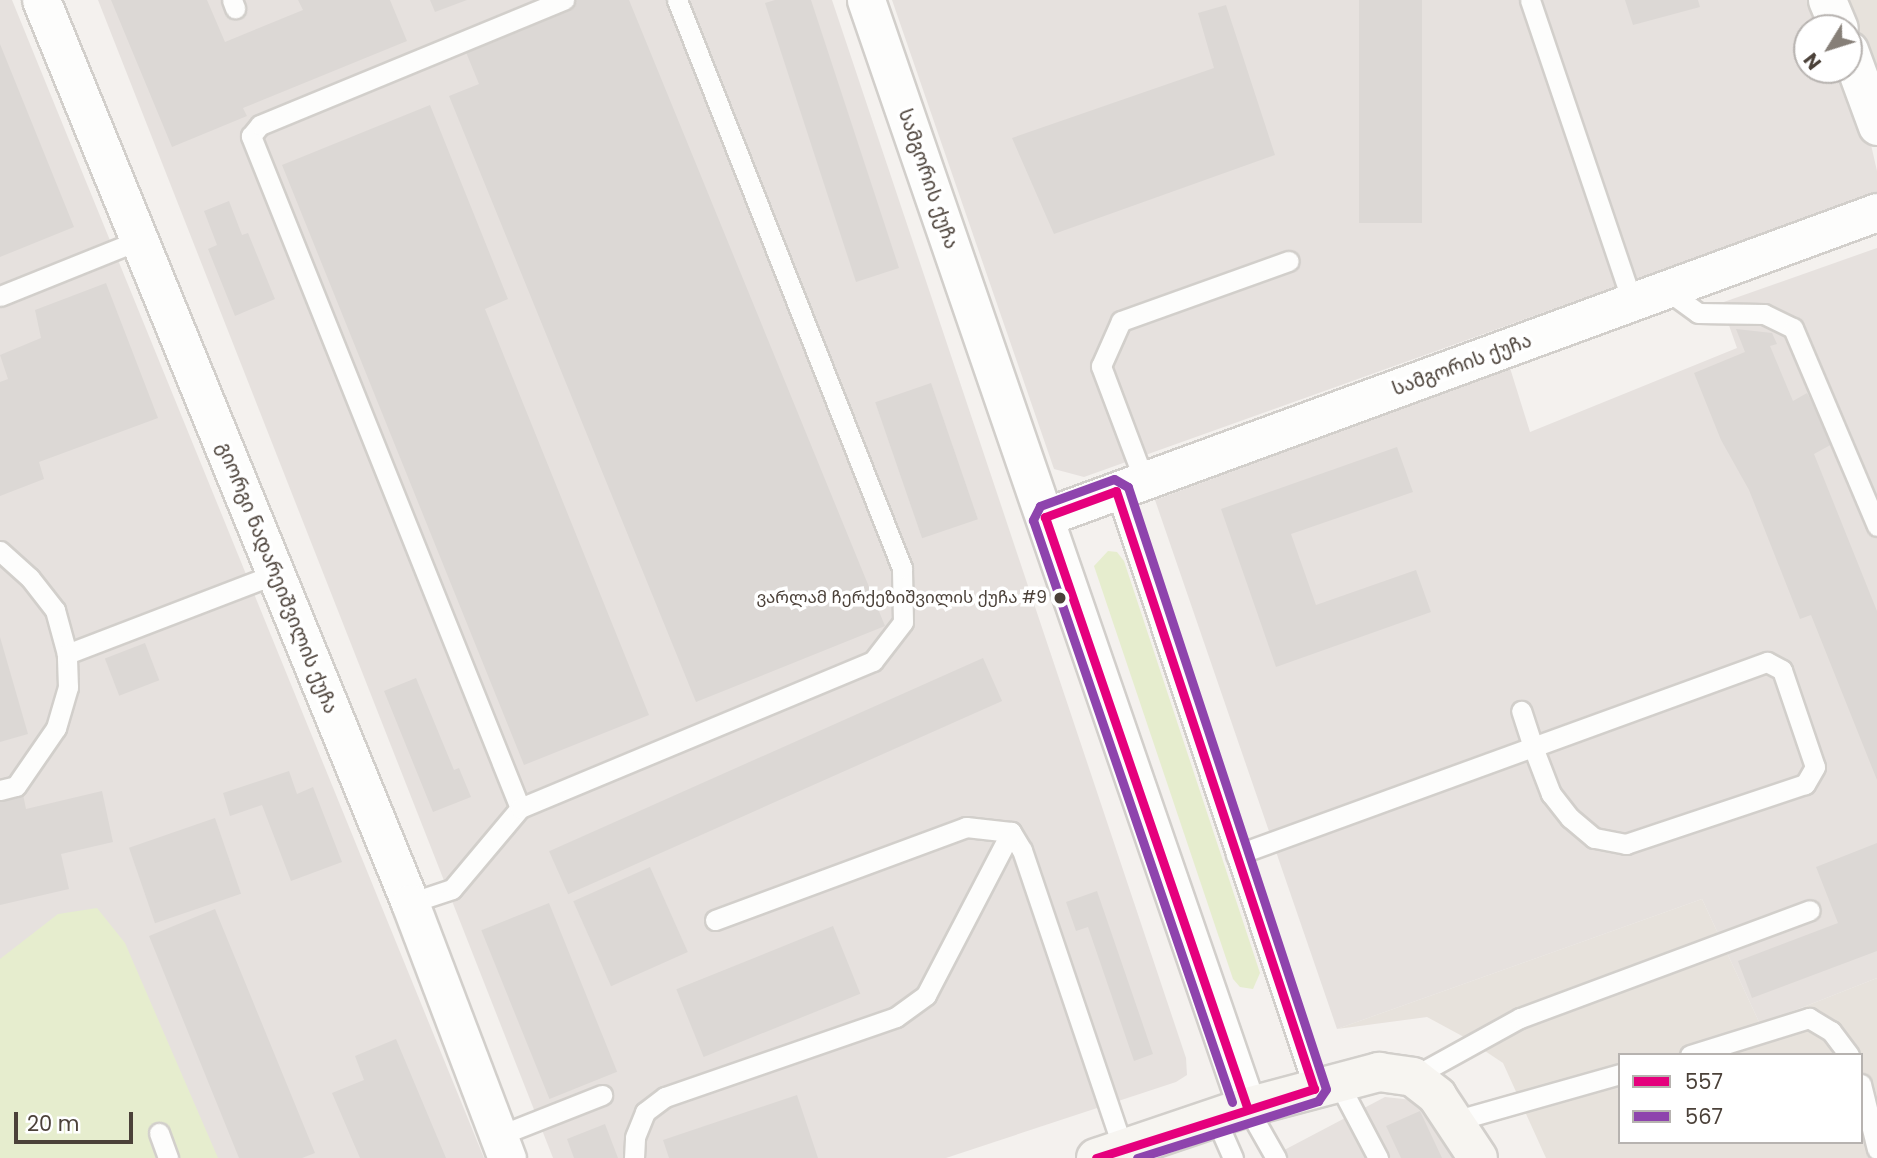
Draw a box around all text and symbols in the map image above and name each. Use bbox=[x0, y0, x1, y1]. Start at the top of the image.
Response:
north arrow bbox=[1793, 14, 1863, 84]
text: N bbox=[1798, 47, 1828, 75]
street label: სამგორის ქუჩა bbox=[893, 106, 963, 252]
street label: სამგორის ქუჩა bbox=[1389, 329, 1535, 401]
street label: გიორგი ნადარეიშვილის ქუჩა bbox=[212, 439, 342, 717]
place label: ვარლამ ჩერქეზიშვილის ქუჩა #9 bbox=[756, 588, 1047, 608]
marker: ვარლამ ჩერქეზიშვილის ქუჩა #9 bbox=[1053, 591, 1067, 605]
legend bbox=[1618, 1053, 1863, 1144]
text: 557 bbox=[1685, 1067, 1723, 1096]
scale bar bbox=[18, 1098, 136, 1142]
text: 567 bbox=[1685, 1102, 1723, 1131]
text: 20 m bbox=[27, 1109, 80, 1138]

